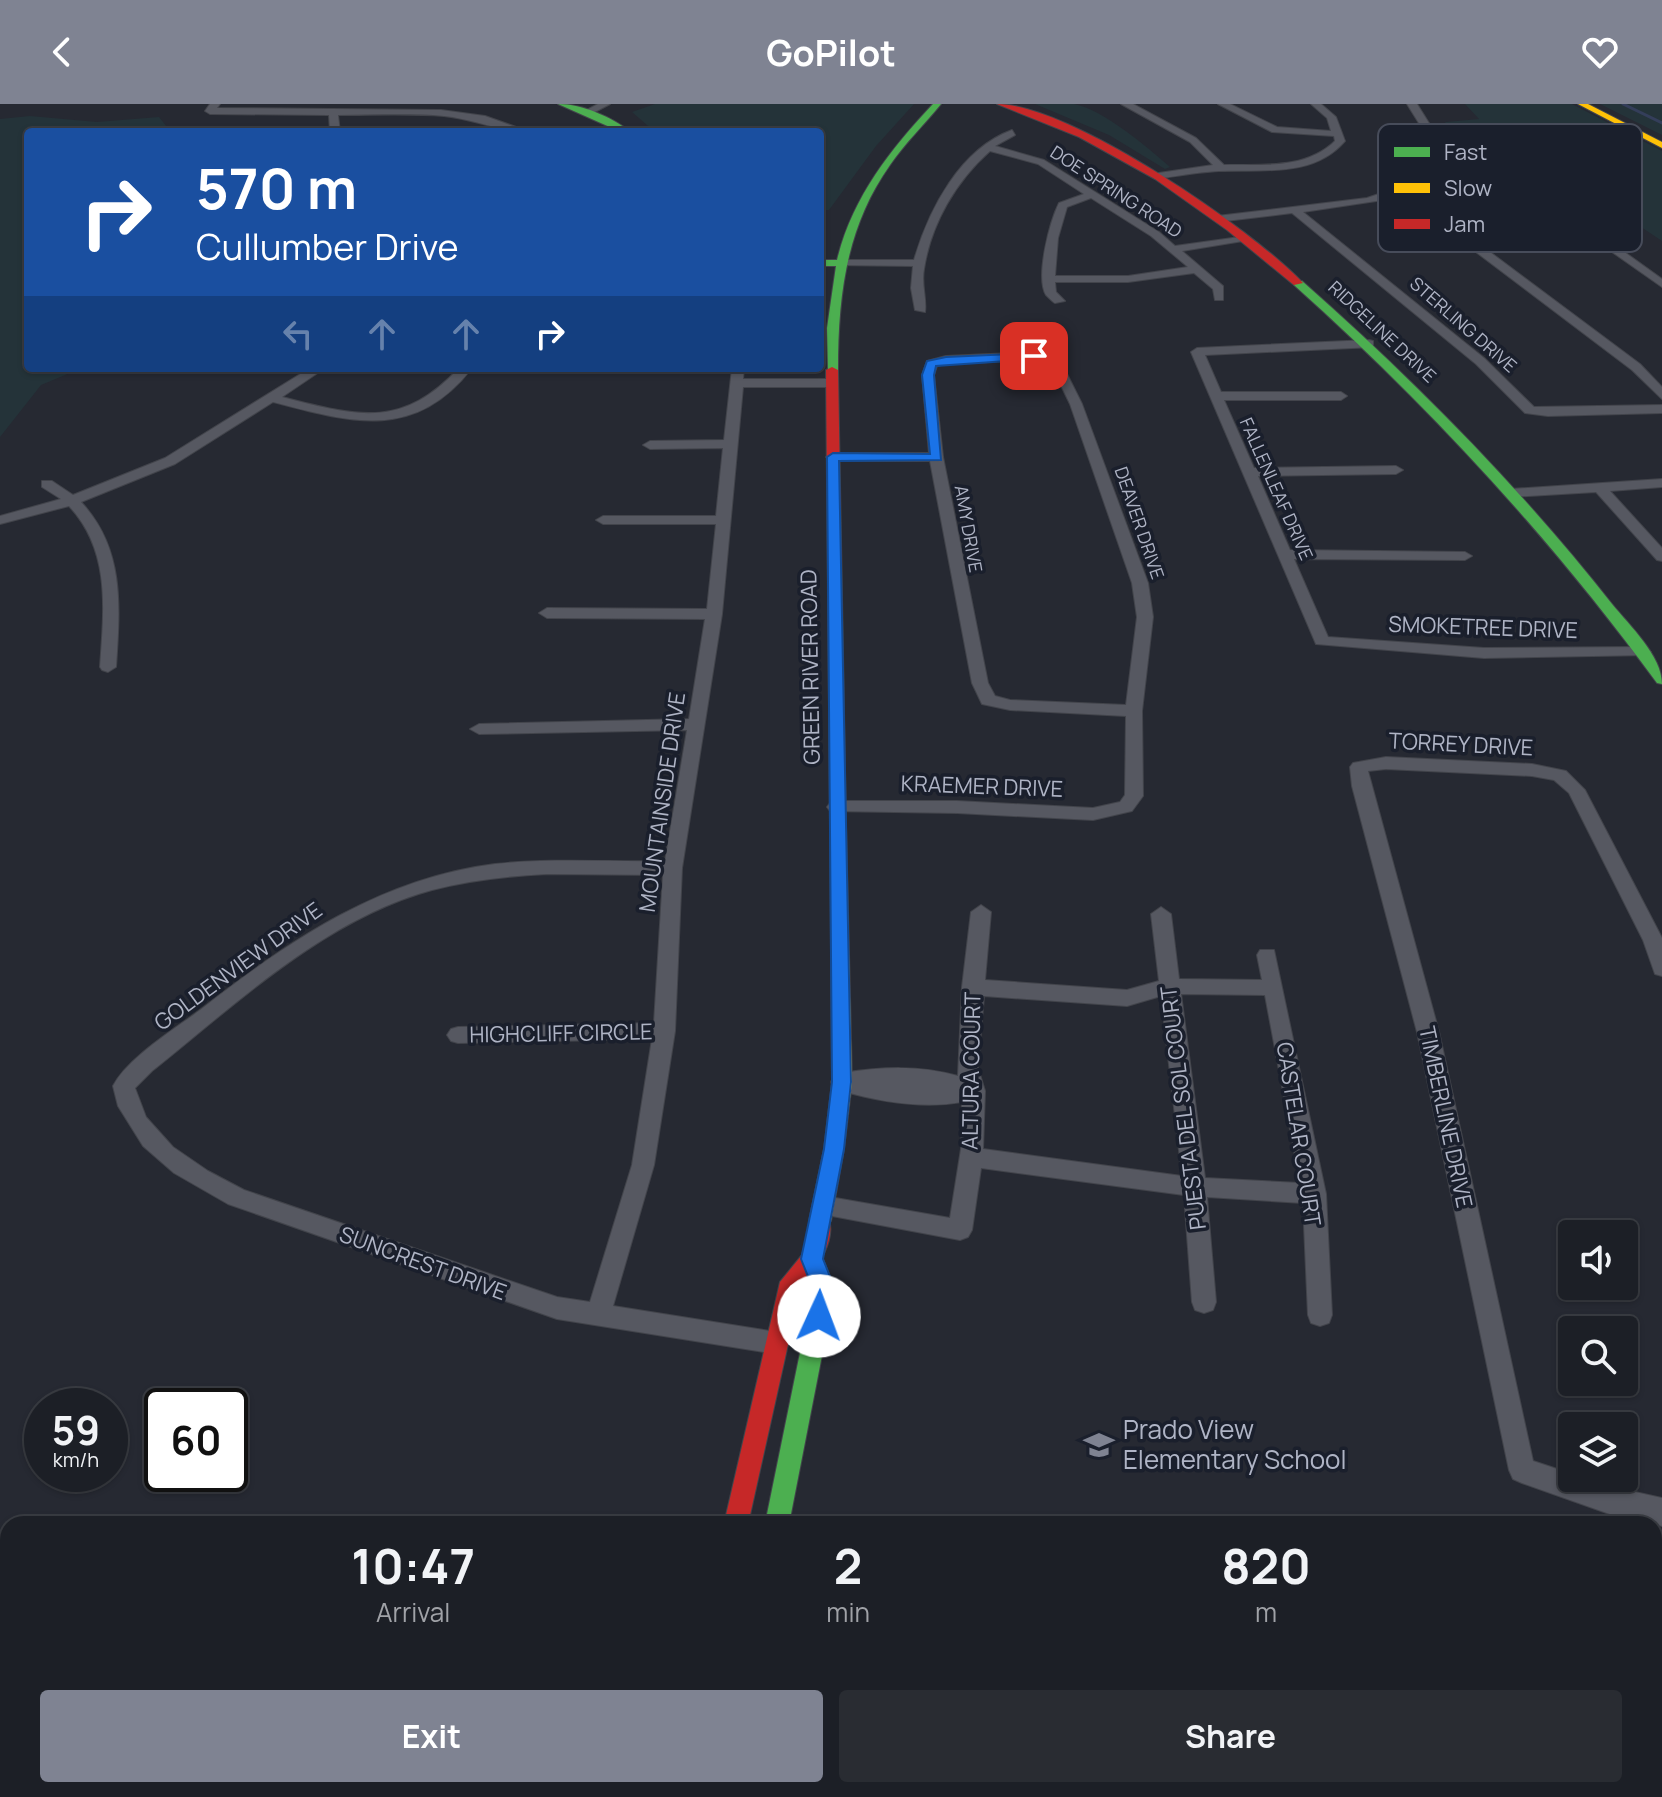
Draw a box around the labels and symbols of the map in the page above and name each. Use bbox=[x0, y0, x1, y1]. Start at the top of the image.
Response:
legend bbox=[1378, 124, 1642, 252]
text: Fast bbox=[1444, 137, 1487, 167]
street label: DOE SPRING ROAD bbox=[1046, 140, 1187, 243]
text: Slow bbox=[1444, 173, 1492, 203]
text: Jam bbox=[1444, 209, 1485, 239]
street label: STERLING DRIVE bbox=[1405, 271, 1522, 377]
street label: RIDGELINE DRIVE bbox=[1324, 275, 1442, 387]
pin bbox=[1000, 322, 1068, 390]
street label: FALLENLEAF DRIVE bbox=[1235, 414, 1319, 564]
street label: DEAVER DRIVE bbox=[1110, 463, 1170, 582]
street label: AMY DRIVE bbox=[950, 483, 988, 574]
street label: GREEN RIVER ROAD bbox=[793, 569, 827, 765]
street label: SMOKETREE DRIVE bbox=[1388, 609, 1578, 645]
street label: MOUNTAINSIDE DRIVE bbox=[632, 690, 692, 914]
street label: TORREY DRIVE bbox=[1388, 725, 1534, 763]
street label: KRAEMER DRIVE bbox=[900, 768, 1064, 804]
street label: GOLDENVIEW DRIVE bbox=[148, 895, 328, 1037]
street label: PUESTA DEL SOL COURT bbox=[1153, 984, 1213, 1232]
street label: ALTURA COURT bbox=[955, 992, 987, 1150]
street label: HIGHCLIFF CIRCLE bbox=[469, 1016, 653, 1050]
street label: TIMBERLINE DRIVE bbox=[1412, 1024, 1480, 1210]
street label: CASTELAR COURT bbox=[1270, 1040, 1328, 1228]
street label: SUNCREST DRIVE bbox=[335, 1219, 511, 1307]
position arrow bbox=[777, 1274, 861, 1358]
speed limit sign: 60 bbox=[144, 1388, 248, 1492]
place label: Prado View Elementary School bbox=[1123, 1411, 1347, 1477]
school or university icon: Prado View Elementary School bbox=[1082, 1428, 1116, 1462]

